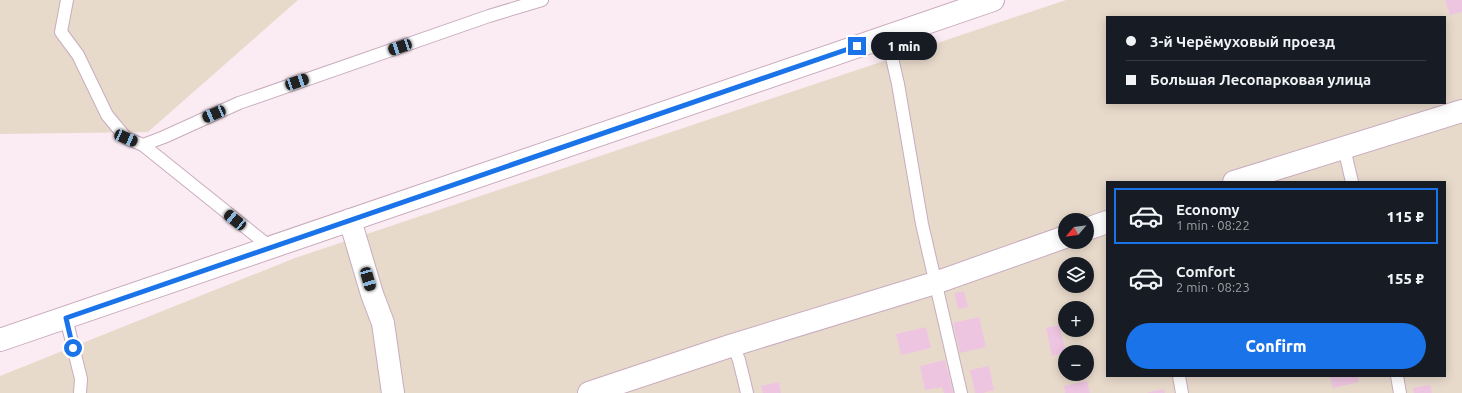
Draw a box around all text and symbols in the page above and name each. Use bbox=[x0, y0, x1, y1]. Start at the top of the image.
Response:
callout: 1 min bbox=[871, 32, 937, 60]
text: 3-й Черёмуховый проезд bbox=[1150, 33, 1335, 50]
car bbox=[387, 37, 413, 57]
route end bbox=[848, 37, 866, 55]
text: 1 min bbox=[887, 39, 921, 53]
text: Большая Лесопарковая улица bbox=[1150, 71, 1371, 88]
car bbox=[284, 72, 310, 92]
car bbox=[201, 104, 227, 124]
car bbox=[113, 128, 139, 148]
icon: car bbox=[1128, 198, 1164, 234]
text: Economy bbox=[1176, 201, 1240, 218]
car bbox=[222, 208, 248, 232]
text: 115 ₽ bbox=[1387, 208, 1424, 225]
north arrow bbox=[1058, 213, 1094, 249]
map controls bbox=[1058, 213, 1094, 381]
text: 1 min · 08:22 bbox=[1176, 218, 1250, 232]
button: layers bbox=[1058, 257, 1094, 293]
icon: car bbox=[1128, 260, 1164, 296]
text: Comfort bbox=[1176, 263, 1235, 280]
car bbox=[359, 266, 377, 292]
text: 155 ₽ bbox=[1387, 270, 1424, 287]
text: 2 min · 08:23 bbox=[1176, 280, 1250, 294]
button: + bbox=[1058, 301, 1094, 337]
button: Confirm bbox=[1126, 323, 1426, 369]
route start bbox=[64, 339, 82, 357]
button: − bbox=[1058, 345, 1094, 381]

